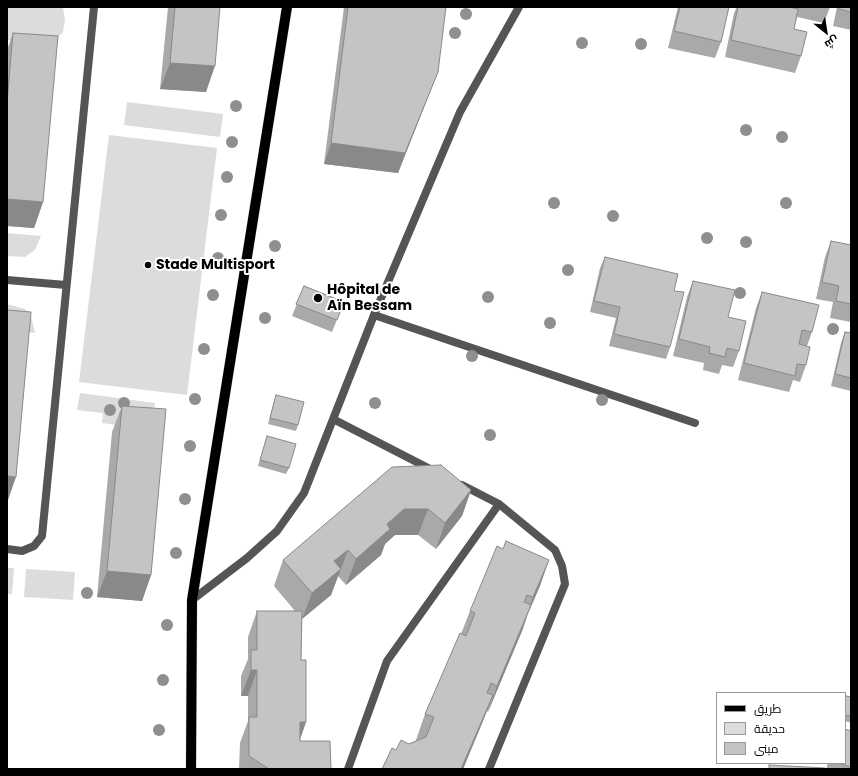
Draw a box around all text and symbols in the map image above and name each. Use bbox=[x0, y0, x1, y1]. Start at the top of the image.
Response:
north arrow bbox=[806, 12, 846, 52]
text: ش bbox=[822, 32, 842, 53]
place label: Stade Multisport bbox=[156, 257, 275, 273]
marker: Stade Multisport bbox=[143, 260, 153, 270]
place label: Hôpital de Aïn Bessam bbox=[327, 282, 412, 314]
marker: Hôpital de Aïn Bessam bbox=[312, 292, 324, 304]
legend bbox=[716, 692, 846, 764]
text: طريق bbox=[754, 700, 781, 717]
text: حديقة bbox=[754, 720, 785, 737]
text: مبنى bbox=[754, 740, 779, 757]

